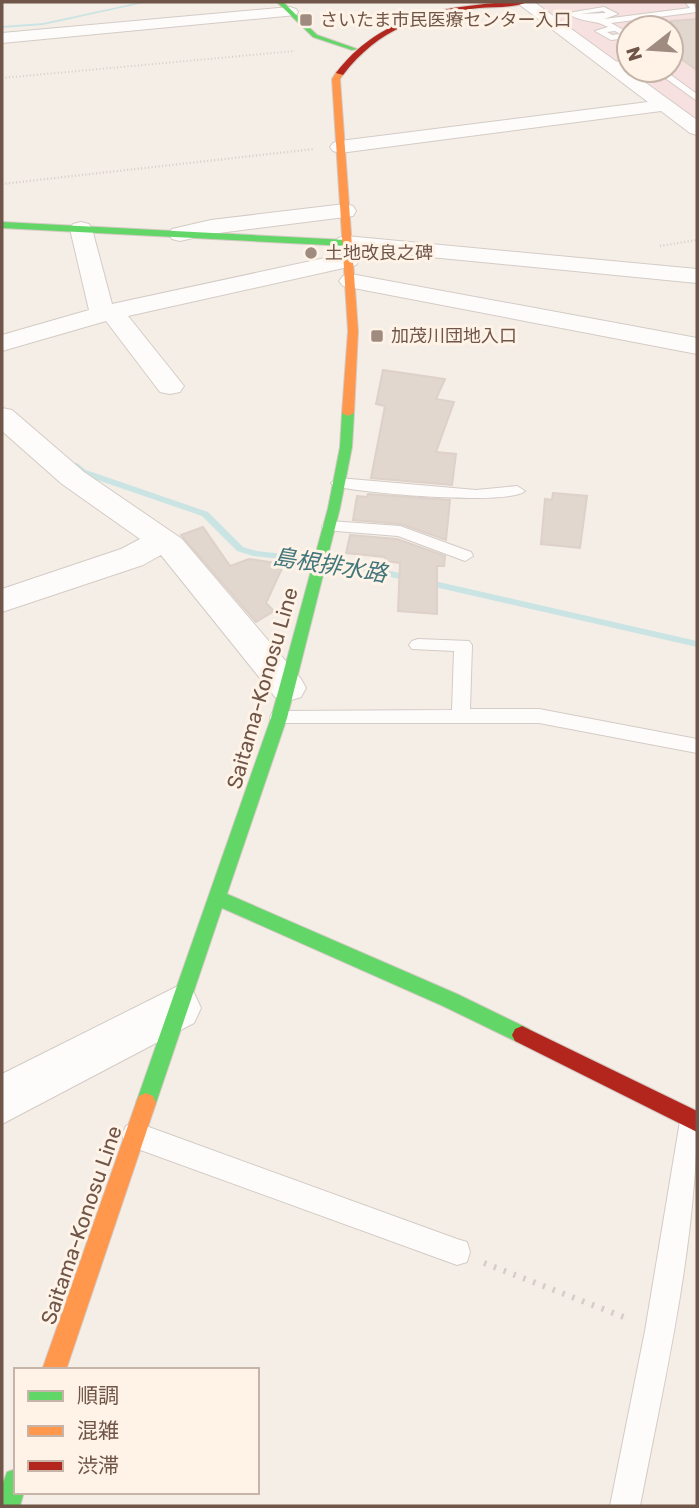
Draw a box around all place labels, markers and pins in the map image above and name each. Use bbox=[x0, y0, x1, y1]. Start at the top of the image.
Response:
place label: さいたま市民医療センター入口 bbox=[320, 9, 571, 31]
marker: さいたま市民医療センター入口 bbox=[298, 12, 314, 28]
place label: 土地改良之碑 bbox=[325, 242, 433, 264]
marker: 土地改良之碑 bbox=[303, 245, 319, 261]
place label: 加茂川団地入口 bbox=[391, 325, 517, 347]
marker: 加茂川団地入口 bbox=[369, 328, 385, 344]

